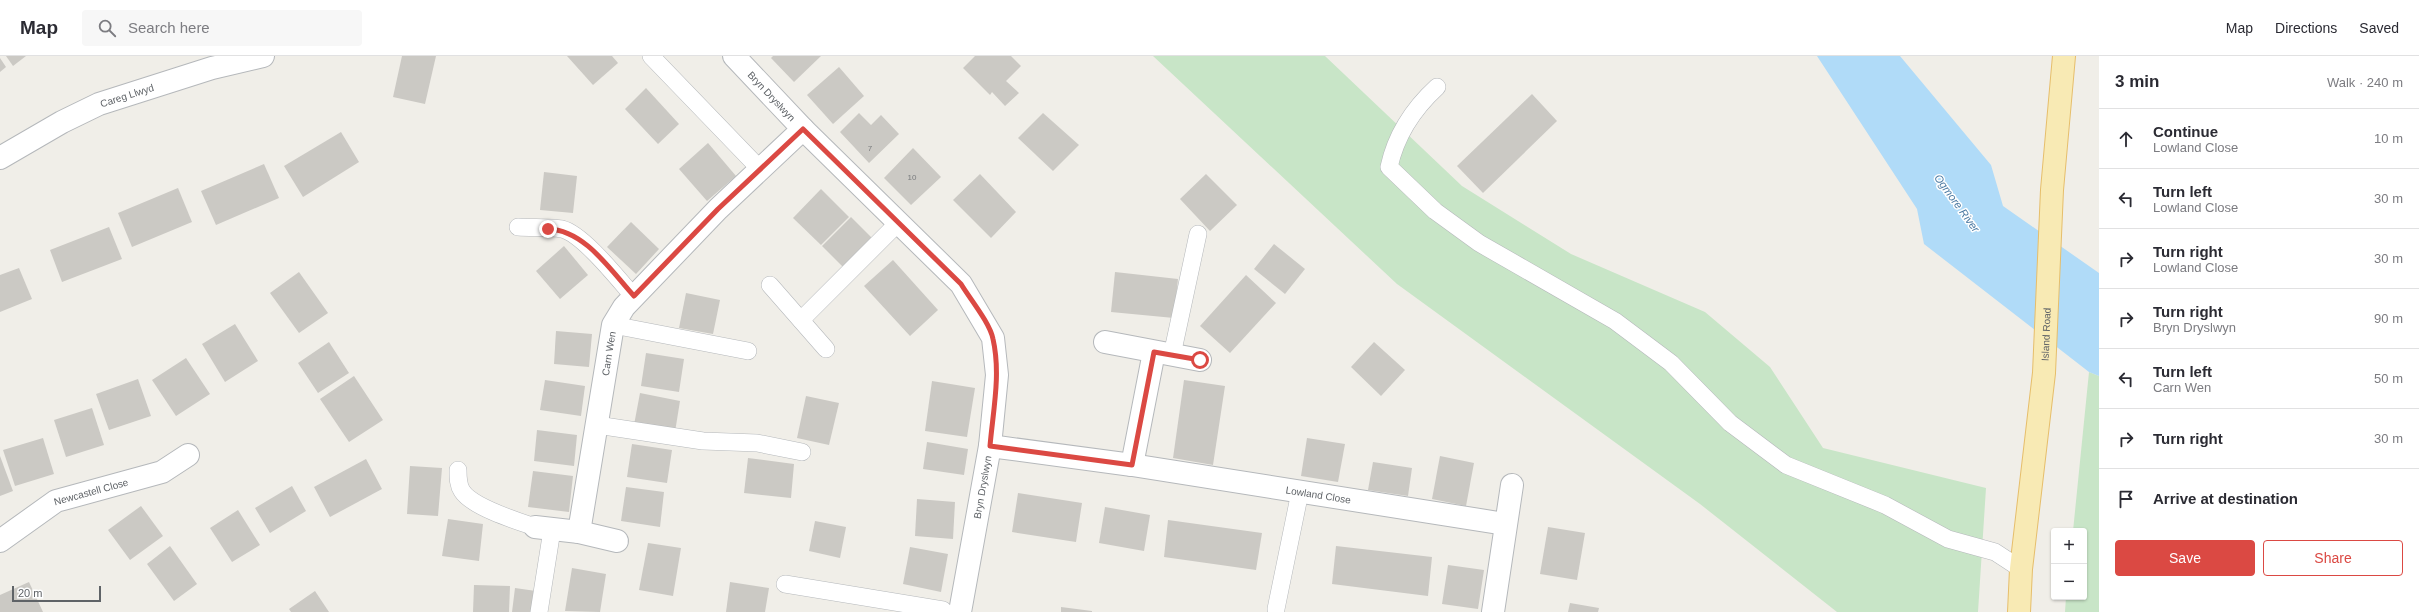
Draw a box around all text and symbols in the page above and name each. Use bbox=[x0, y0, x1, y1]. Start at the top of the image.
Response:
search box bbox=[82, 10, 362, 46]
text: Map bbox=[20, 17, 58, 38]
icon: search bbox=[96, 17, 118, 39]
text: Search here bbox=[128, 19, 210, 36]
text: Map bbox=[2226, 20, 2253, 36]
text: Directions bbox=[2275, 20, 2337, 36]
text: Saved bbox=[2359, 20, 2399, 36]
street label: Bryn Dryslwyn bbox=[745, 69, 797, 123]
text: 3 min bbox=[2115, 72, 2159, 91]
text: Walk · 240 m bbox=[2327, 75, 2403, 90]
street label: Careg Llwyd bbox=[99, 82, 155, 109]
text: Continue bbox=[2153, 123, 2218, 140]
icon: ahead bbox=[2115, 128, 2137, 150]
text: 10 m bbox=[2374, 131, 2403, 146]
text: Lowland Close bbox=[2153, 140, 2238, 155]
house number: 7 bbox=[868, 144, 873, 153]
water label: Ogmore River bbox=[1932, 172, 1983, 235]
house number: 10 bbox=[908, 173, 917, 182]
text: Turn left bbox=[2153, 183, 2212, 200]
icon: left bbox=[2115, 188, 2137, 210]
text: 30 m bbox=[2374, 191, 2403, 206]
text: Lowland Close bbox=[2153, 200, 2238, 215]
route end bbox=[539, 220, 557, 238]
text: Turn right bbox=[2153, 243, 2223, 260]
icon: right bbox=[2115, 248, 2137, 270]
text: 30 m bbox=[2374, 251, 2403, 266]
text: Lowland Close bbox=[2153, 260, 2238, 275]
text: Turn right bbox=[2153, 303, 2223, 320]
street label: Island Road bbox=[2040, 308, 2053, 361]
icon: right bbox=[2115, 308, 2137, 330]
text: 90 m bbox=[2374, 311, 2403, 326]
text: Bryn Dryslwyn bbox=[2153, 320, 2236, 335]
street label: Carn Wen bbox=[600, 330, 618, 377]
route start bbox=[1191, 351, 1209, 369]
text: Turn left bbox=[2153, 363, 2212, 380]
icon: left bbox=[2115, 368, 2137, 390]
text: 50 m bbox=[2374, 371, 2403, 386]
text: Carn Wen bbox=[2153, 380, 2211, 395]
icon: right bbox=[2115, 428, 2137, 450]
text: Turn right bbox=[2153, 430, 2223, 447]
text: 30 m bbox=[2374, 431, 2403, 446]
street label: Bryn Dryslwyn bbox=[972, 455, 993, 520]
street label: Newcastell Close bbox=[53, 476, 130, 507]
street label: Lowland Close bbox=[1285, 484, 1352, 506]
icon: arrive bbox=[2115, 488, 2137, 510]
text: Arrive at destination bbox=[2153, 490, 2298, 507]
map controls bbox=[2051, 528, 2087, 600]
button: + bbox=[2051, 528, 2087, 564]
button: Save bbox=[2115, 540, 2255, 576]
button: Share bbox=[2263, 540, 2403, 576]
button: − bbox=[2051, 564, 2087, 600]
scale bar bbox=[12, 584, 101, 603]
text: 20 m bbox=[18, 587, 42, 599]

